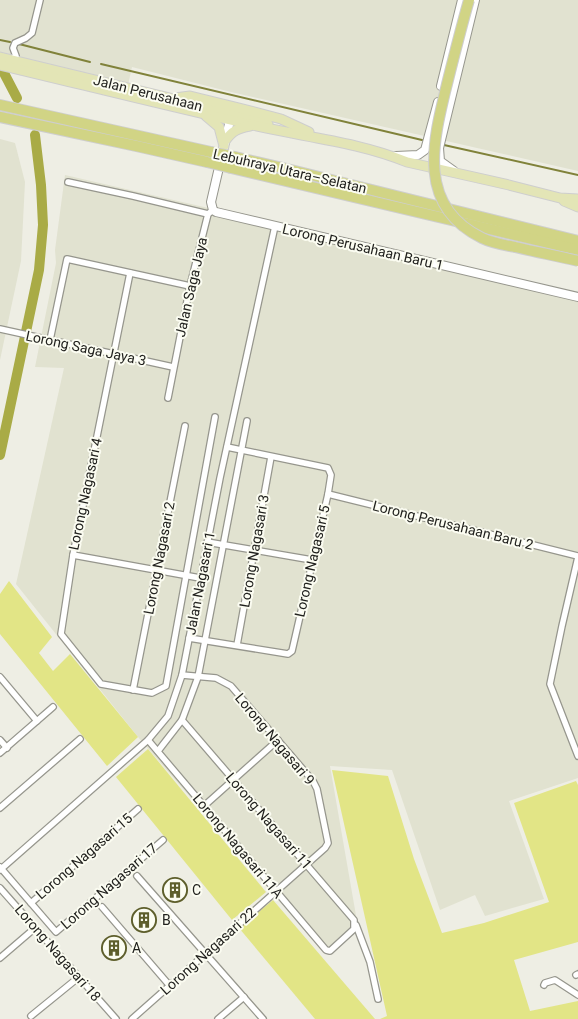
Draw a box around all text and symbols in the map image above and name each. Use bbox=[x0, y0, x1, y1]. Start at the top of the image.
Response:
street label: Jalan Perusahaan bbox=[92, 72, 204, 114]
street label: Lebuhraya Utara–Selatan bbox=[212, 146, 368, 196]
street label: Lorong Perusahaan Baru 1 bbox=[281, 221, 445, 273]
street label: Jalan Saga Jaya bbox=[172, 236, 210, 338]
street label: Lorong Saga Jaya 3 bbox=[24, 327, 148, 369]
street label: Lorong Nagasari 4 bbox=[65, 436, 105, 552]
street label: Lorong Nagasari 3 bbox=[236, 493, 272, 609]
street label: Lorong Perusahaan Baru 2 bbox=[371, 497, 535, 553]
street label: Lorong Nagasari 2 bbox=[140, 500, 178, 616]
street label: Lorong Nagasari 5 bbox=[291, 503, 333, 619]
street label: Jalan Nagasari 1 bbox=[182, 530, 218, 636]
street label: Lorong Nagasari 9 bbox=[232, 690, 318, 788]
street label: Lorong Nagasari 11 bbox=[223, 770, 315, 872]
street label: Lorong Nagasari 11A bbox=[190, 790, 286, 902]
street label: Lorong Nagasari 15 bbox=[33, 810, 136, 902]
street label: Lorong Nagasari 17 bbox=[58, 840, 161, 932]
building icon: C bbox=[162, 877, 188, 903]
place label: C bbox=[192, 882, 201, 898]
street label: Lorong Nagasari 18 bbox=[12, 902, 104, 1005]
street label: Lorong Nagasari 22 bbox=[157, 904, 259, 998]
building icon: B bbox=[131, 907, 157, 933]
place label: B bbox=[162, 912, 171, 928]
building icon: A bbox=[101, 935, 127, 961]
place label: A bbox=[132, 940, 141, 956]

